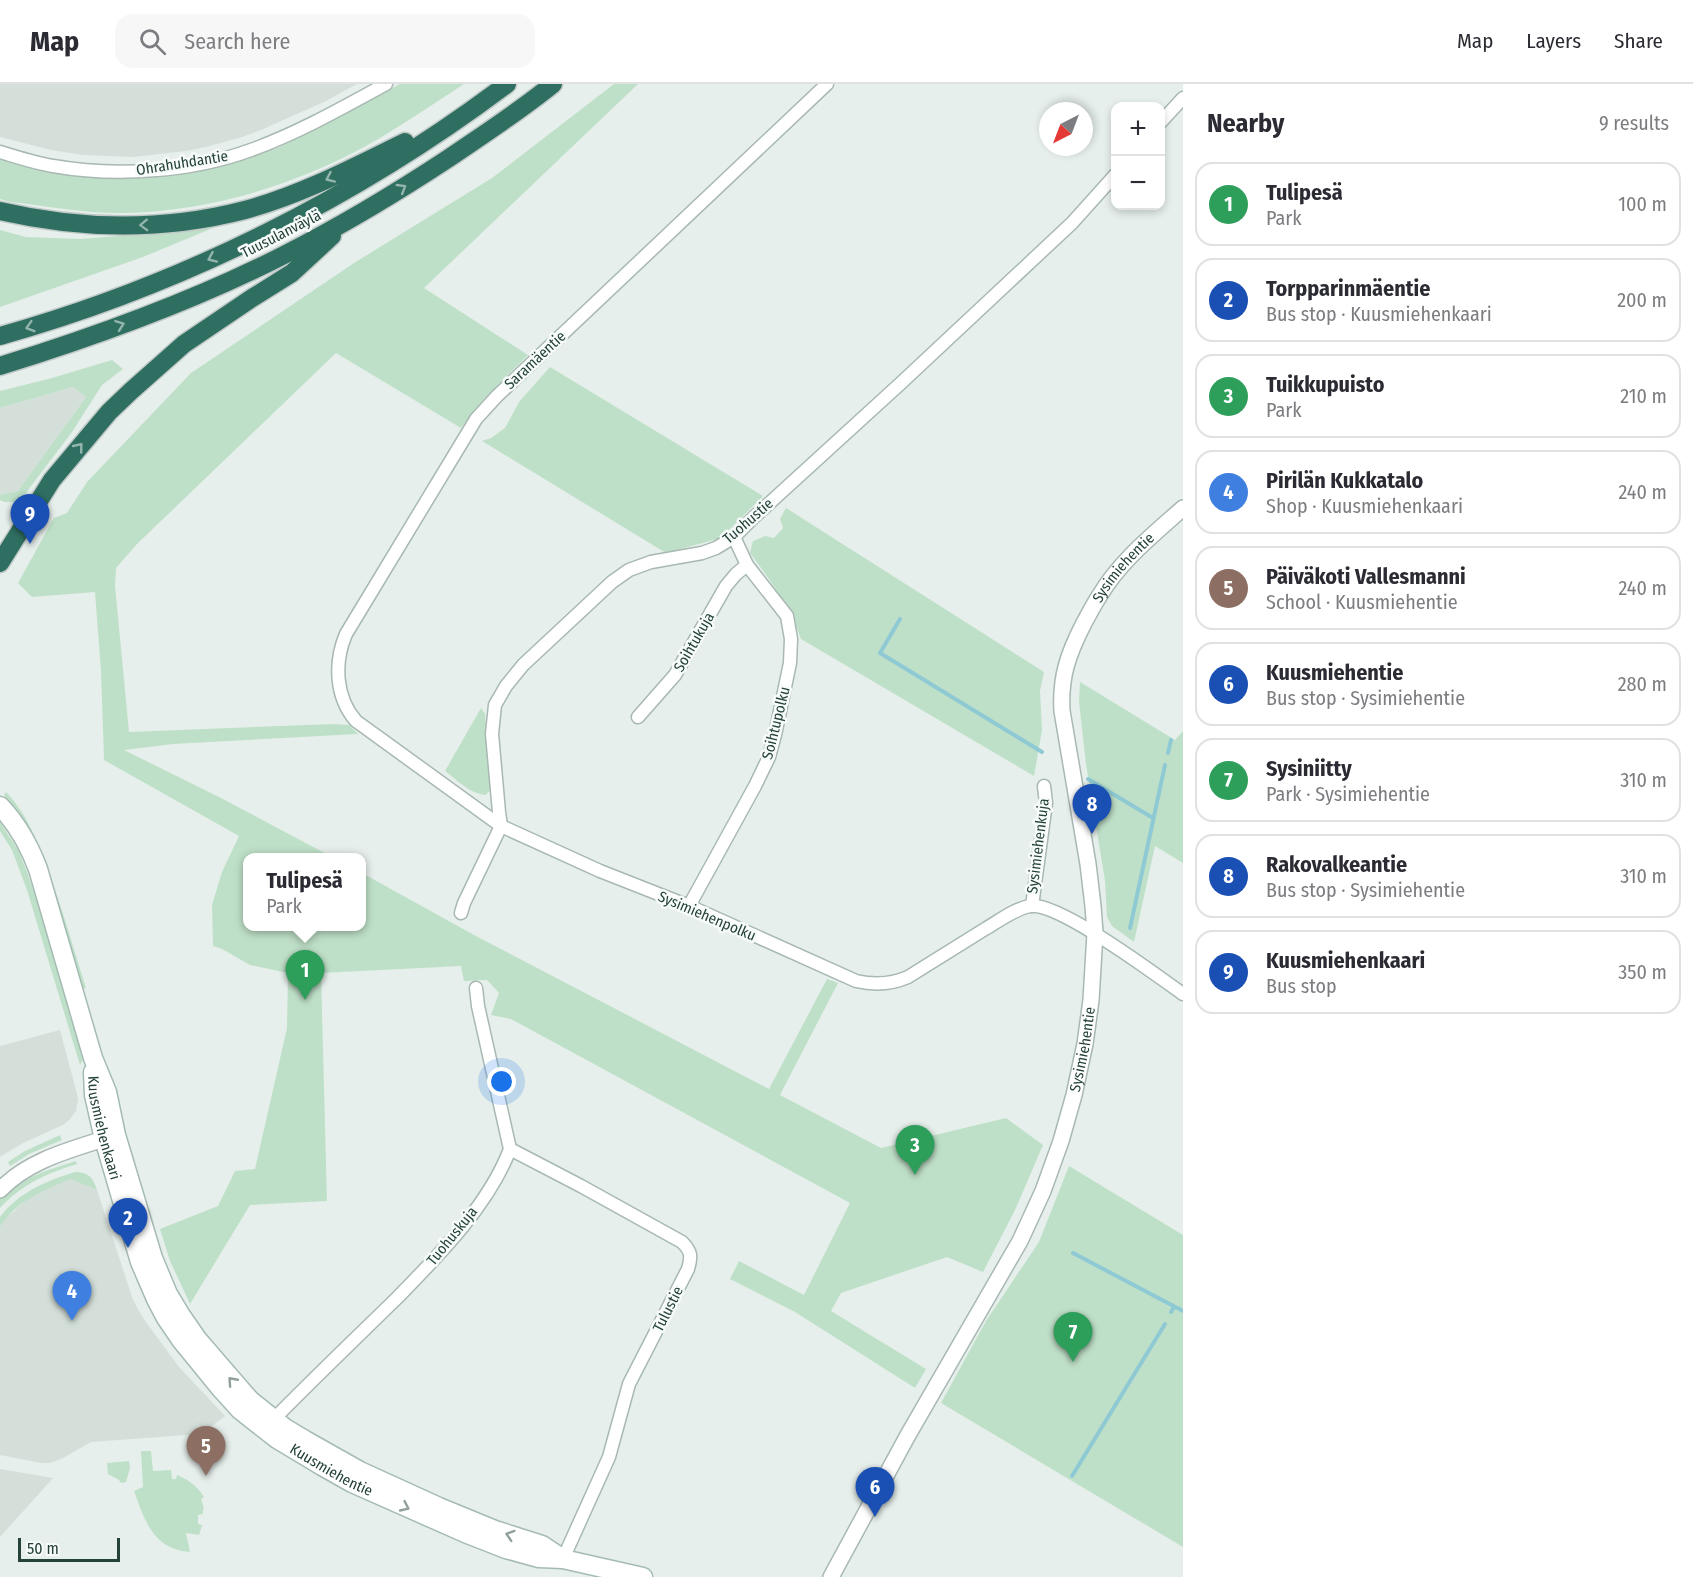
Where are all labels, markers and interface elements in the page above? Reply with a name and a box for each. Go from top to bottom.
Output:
search box [115,14,535,68]
text: Map [30,25,79,58]
icon: search [136,25,169,58]
text: Search here [184,28,290,55]
text: Map [1457,28,1493,54]
text: Layers [1526,28,1581,54]
text: Share [1614,28,1663,54]
north arrow [1039,102,1093,156]
map controls [1111,102,1165,210]
button: + [1111,102,1165,156]
text: Nearby [1207,108,1284,139]
text: 9 results [1599,111,1669,135]
street label: Ohrahuhdantie [135,147,229,179]
button: − [1111,156,1165,210]
one-way arrow [325,170,336,182]
text: Tulipesä [1266,179,1343,206]
one-way arrow [396,183,406,195]
text: 1 [1224,192,1233,216]
text: 100 m [1618,192,1667,216]
street label: Tuusulanväylä [238,206,324,262]
text: Park [1266,206,1302,230]
one-way arrow [139,218,148,231]
one-way arrow [207,250,218,262]
text: Torpparinmäentie [1266,275,1430,302]
text: 2 [1224,288,1233,312]
text: 200 m [1617,288,1667,312]
text: Bus stop · Kuusmiehenkaari [1266,302,1492,326]
one-way arrow [25,320,36,332]
one-way arrow [114,320,125,333]
street label: Saramäentie [501,327,569,393]
text: Tuikkupuisto [1266,371,1384,398]
text: 3 [1224,384,1233,408]
text: 210 m [1620,384,1667,408]
text: Park [1266,398,1302,422]
one-way arrow [71,443,82,454]
text: Pirilän Kukkatalo [1266,467,1423,494]
text: 4 [1223,480,1234,504]
text: 240 m [1618,480,1667,504]
pin: 9 [10,494,50,544]
street label: Tuohustie [719,494,777,548]
text: Shop · Kuusmiehenkaari [1266,494,1463,518]
street label: Sysimiehentie [1089,529,1158,606]
text: Päiväkoti Vallesmanni [1266,563,1466,590]
text: 5 [1224,576,1233,600]
text: 240 m [1618,576,1667,600]
text: School · Kuusmiehentie [1266,590,1458,614]
street label: Soihtukuja [670,609,718,675]
text: Kuusmiehentie [1266,659,1403,686]
text: 6 [1223,672,1234,696]
text: 280 m [1618,672,1667,696]
street label: Soihtupolku [758,685,794,761]
text: Bus stop · Sysimiehentie [1266,686,1465,710]
text: Sysiniitty [1266,755,1352,782]
text: 7 [1224,768,1233,792]
text: 310 m [1620,768,1667,792]
text: Park · Sysimiehentie [1266,782,1430,806]
pin: 8 [1072,784,1112,834]
street label: Sysimiehenkuja [1023,797,1053,895]
text: Rakovalkeantie [1266,851,1407,878]
popup [243,853,366,931]
text: 8 [1223,864,1234,888]
text: 310 m [1620,864,1667,888]
text: Tulipesä [266,867,343,894]
text: Bus stop · Sysimiehentie [1266,878,1465,902]
street label: Sysimiehenpolku [655,887,759,945]
text: Park [266,894,302,918]
text: Kuusmiehenkaari [1266,947,1425,974]
pin: 1 [286,950,324,1000]
text: 9 [1223,960,1234,984]
text: 350 m [1618,960,1667,984]
text: Bus stop [1266,974,1337,998]
street label: Sysimiehentie [1066,1006,1099,1094]
your location [487,1067,516,1096]
street label: Kuusmiehenkaari [84,1075,124,1182]
pin: 3 [896,1126,934,1175]
pin: 2 [108,1198,148,1248]
street label: Tuohuskuja [423,1203,481,1269]
pin: 4 [52,1272,92,1321]
street label: Tulustie [649,1283,687,1335]
pin: 7 [1054,1312,1092,1362]
one-way arrow [228,1377,239,1388]
pin: 5 [186,1426,226,1476]
street label: Kuusmiehentie [287,1440,376,1500]
pin: 6 [856,1468,894,1517]
one-way arrow [399,1499,410,1511]
one-way arrow [505,1530,516,1542]
scale bar [18,1535,120,1562]
text: 50 m [27,1539,59,1558]

